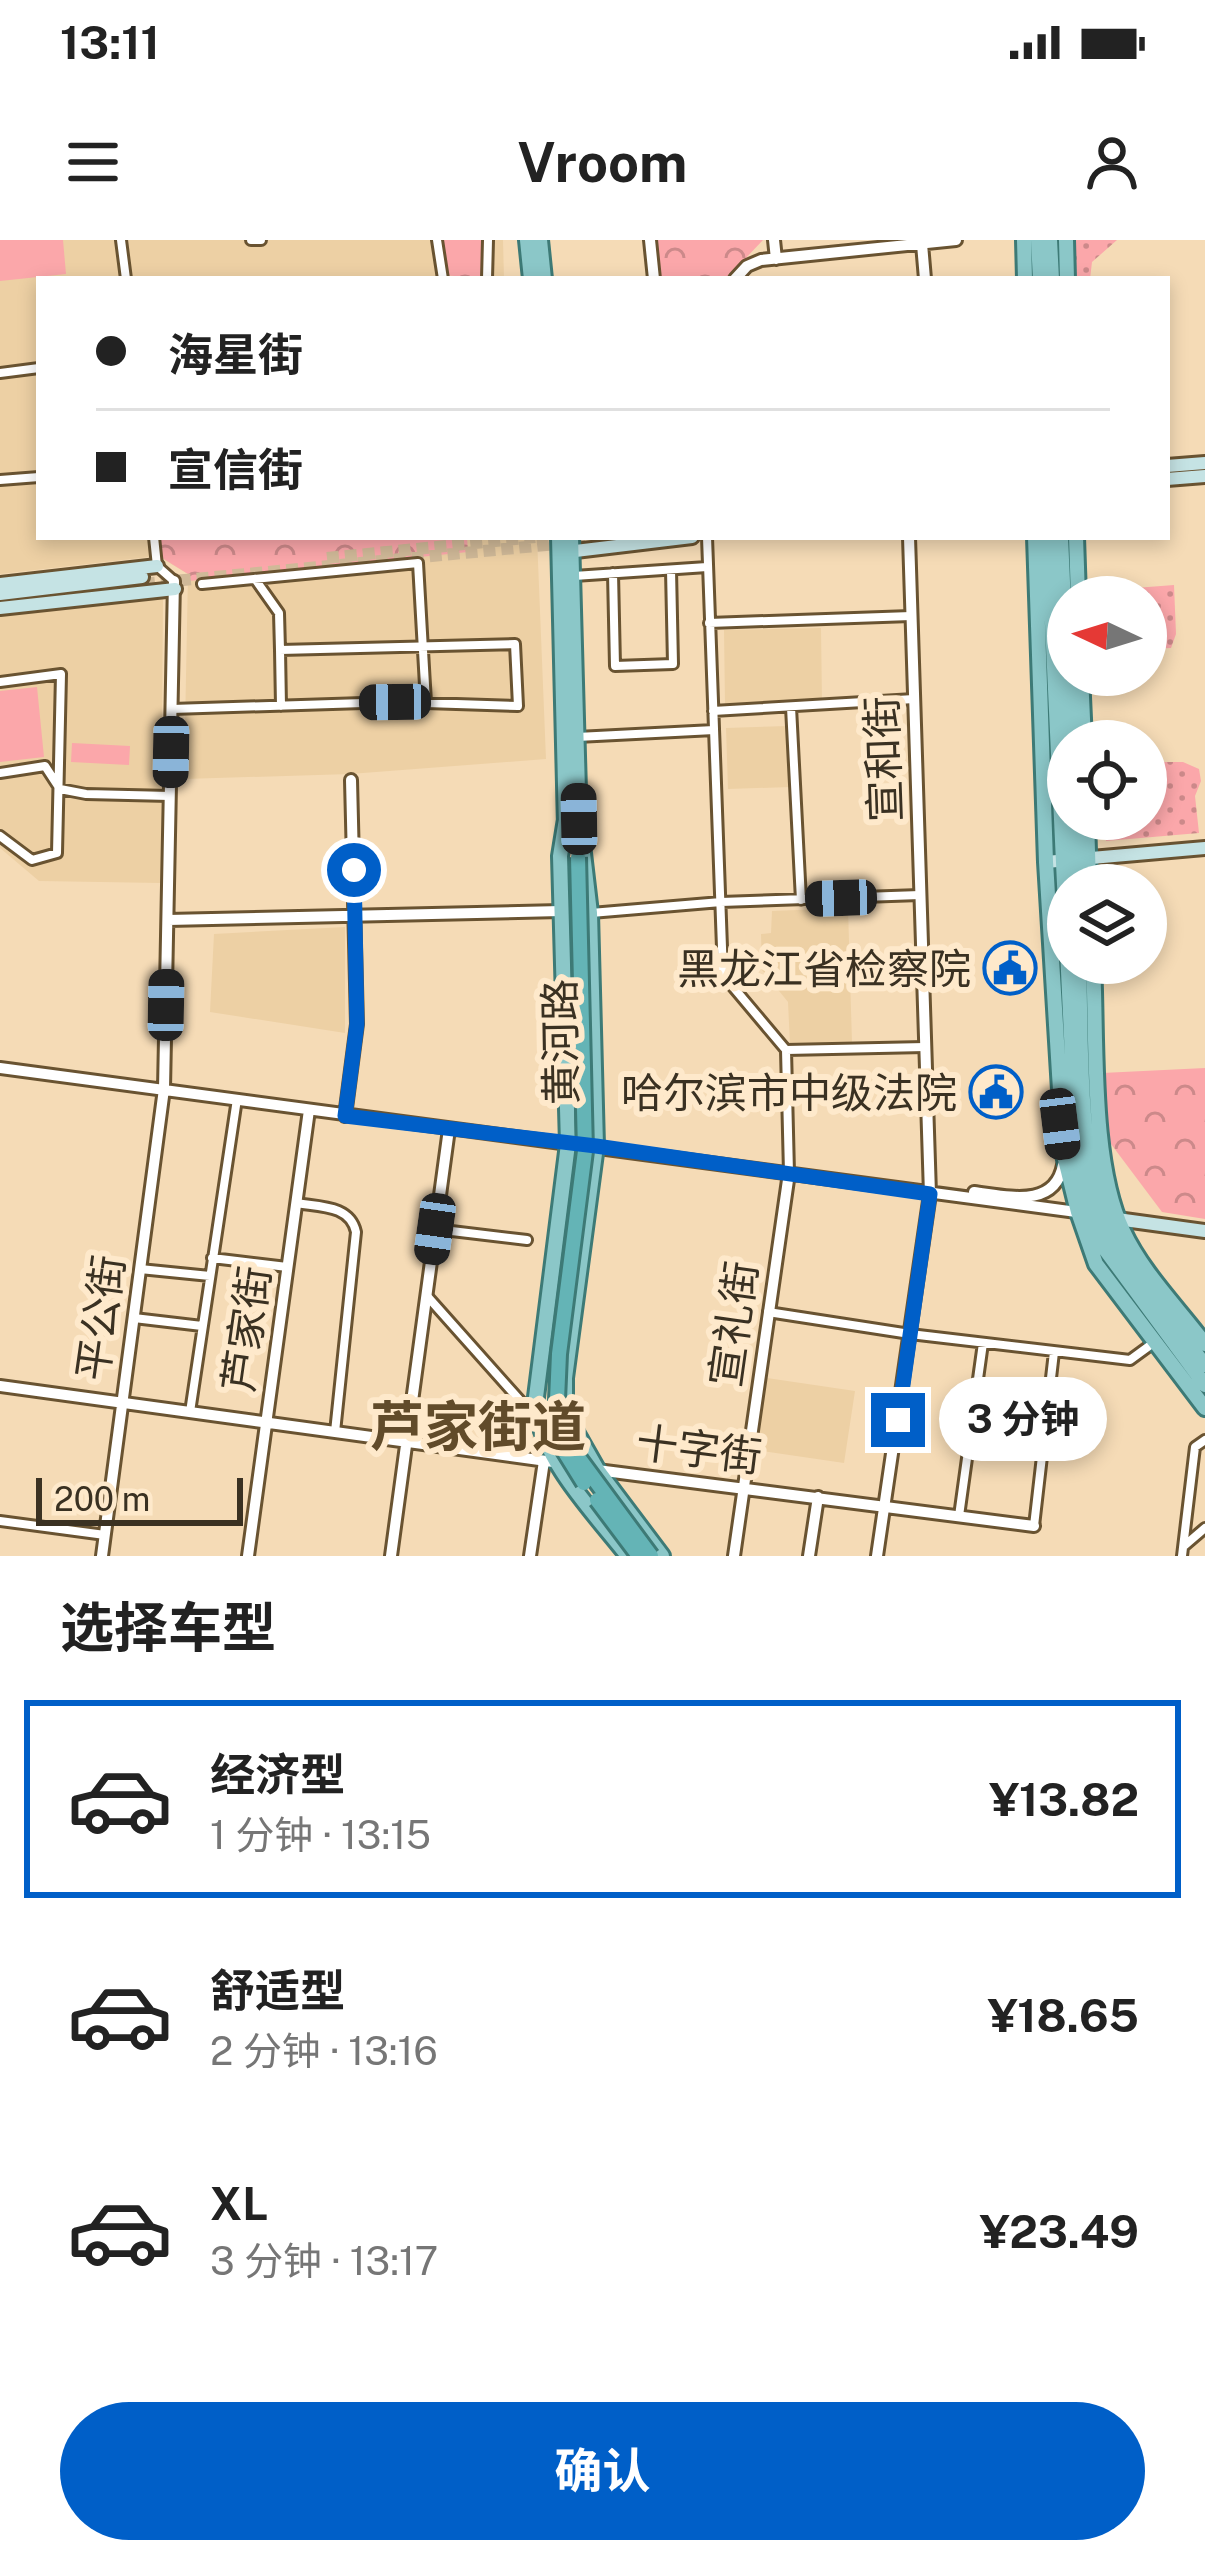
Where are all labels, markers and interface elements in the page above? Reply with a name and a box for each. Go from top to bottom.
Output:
text: 13:11 [60,16,160,69]
icon: menu [60,129,126,195]
icon: person [1079,129,1145,195]
text: Vroom [518,131,687,194]
text: 海星街 [168,328,303,381]
text: 宣信街 [168,443,303,496]
north arrow [1047,576,1167,696]
map controls [1047,576,1167,984]
car [359,683,431,721]
street label: 宣和街 [856,695,910,823]
car [152,716,190,788]
button: locate [1047,720,1167,840]
car [560,783,598,855]
route start [327,843,381,897]
button: layers [1047,864,1167,984]
car [804,879,878,917]
public building icon: 黑龙江省检察院 [982,940,1038,996]
place label: 黑龙江省检察院 [677,944,971,993]
car [147,969,185,1041]
street label: 黄河路 [534,979,586,1105]
public building icon: 哈尔滨市中级法院 [968,1064,1024,1120]
place label: 哈尔滨市中级法院 [621,1068,957,1117]
car [1038,1086,1082,1162]
car [412,1191,458,1267]
street label: 平公街 [67,1252,133,1384]
street label: 宣礼街 [700,1258,766,1390]
street label: 芦家街 [213,1263,279,1395]
callout: 3 分钟 [940,1378,1108,1462]
route end [871,1393,925,1447]
district label: 芦家街道 [370,1395,586,1458]
text: 3 分钟 [967,1396,1079,1442]
street label: 十字街 [633,1417,765,1481]
scale bar [36,1472,243,1525]
text: 200 m [54,1480,150,1518]
text: 选择车型 [60,1596,276,1659]
icon: car [66,1745,174,1853]
text: 经济型 [210,1748,345,1801]
text: ¥13.82 [989,1773,1139,1826]
text: 1 分钟 · 13:15 [210,1812,431,1858]
icon: car [66,1961,174,2069]
text: 舒适型 [210,1964,345,2017]
text: ¥18.65 [988,1989,1139,2042]
text: 2 分钟 · 13:16 [210,2028,438,2074]
icon: car [66,2177,174,2285]
text: XL [210,2177,268,2230]
text: ¥23.49 [980,2205,1139,2258]
text: 3 分钟 · 13:17 [210,2238,438,2284]
button: 确认 [60,2402,1145,2540]

